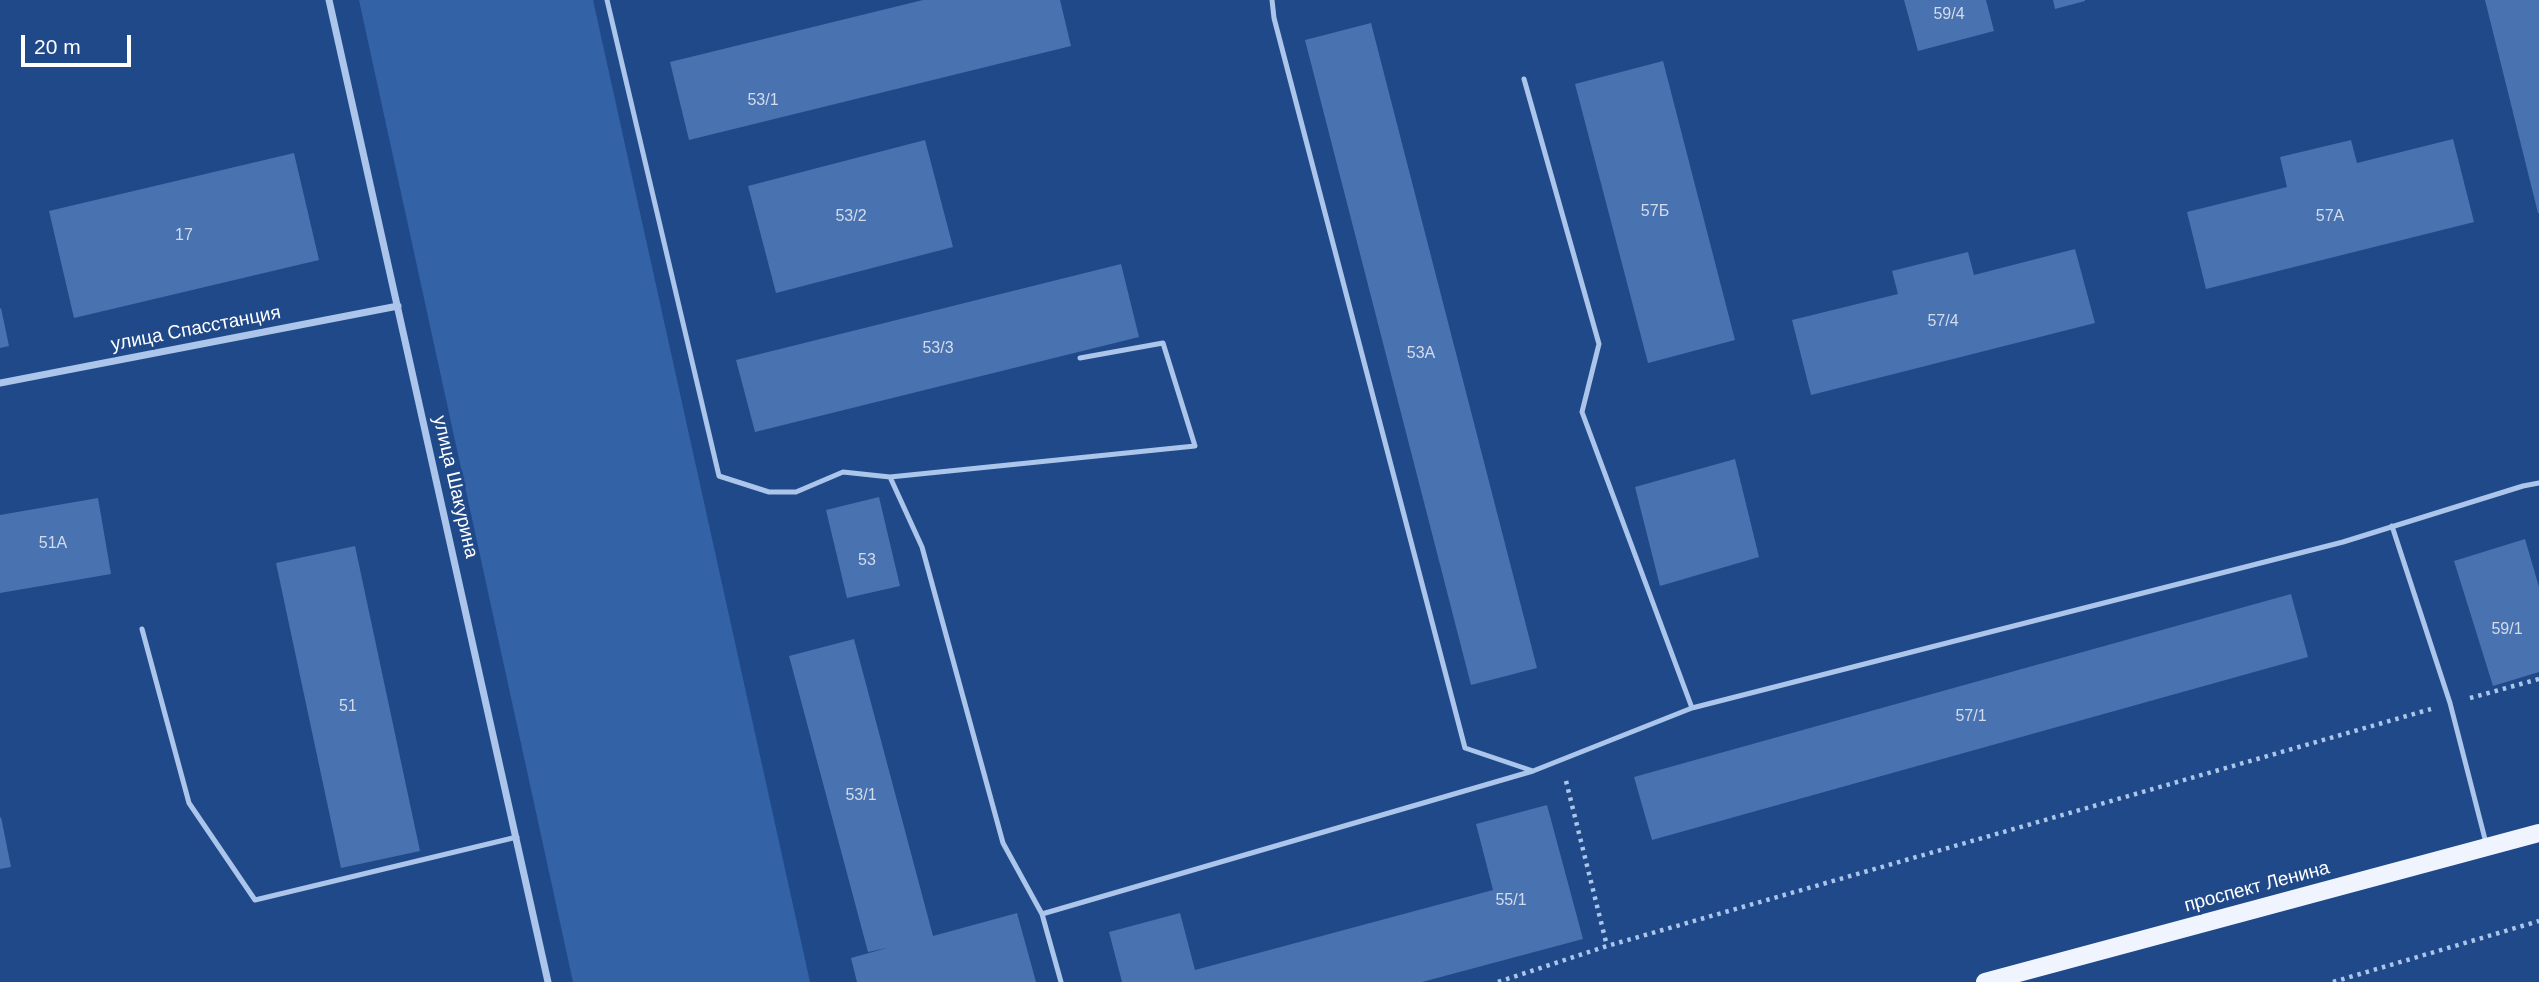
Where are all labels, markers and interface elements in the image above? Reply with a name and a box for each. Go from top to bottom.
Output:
house number: 59/4 [1933,5,1965,25]
scale bar [24,21,135,65]
text: 20 m [34,35,81,58]
house number: 53/1 [747,91,779,111]
house number: 57Б [1641,202,1669,222]
house number: 53/2 [835,207,867,227]
house number: 57А [2316,207,2344,227]
house number: 17 [175,226,193,246]
street label: улица Спасстанция [109,301,283,357]
house number: 57/4 [1927,312,1959,332]
house number: 53/3 [922,339,954,359]
house number: 53А [1407,344,1435,364]
street label: улица Шакурина [428,414,482,560]
house number: 51А [39,534,67,554]
house number: 53 [858,551,876,571]
house number: 59/1 [2491,620,2523,640]
house number: 51 [339,697,357,717]
house number: 57/1 [1955,707,1987,727]
house number: 53/1 [845,786,877,806]
street label: проспект Ленина [2182,857,2332,917]
house number: 55/1 [1495,891,1527,911]

